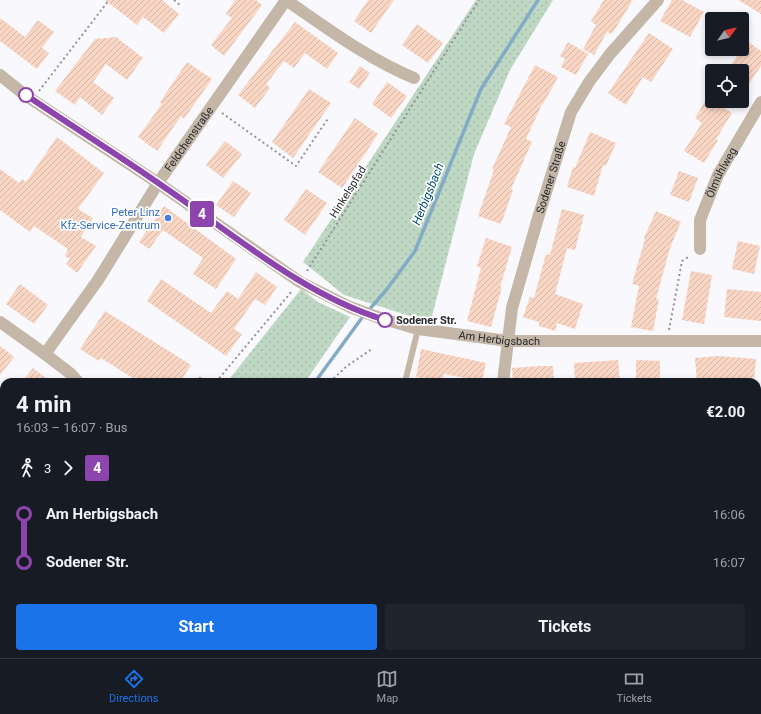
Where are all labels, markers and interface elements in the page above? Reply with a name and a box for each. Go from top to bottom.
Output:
north arrow [705,12,749,56]
map controls [705,12,749,108]
button: locate [705,64,749,108]
unlabelled marker [18,87,34,103]
street label: Feldchenstraße [162,104,216,174]
street label: Sodener Straße [533,139,568,215]
street label: Ölmühlweg [703,145,739,200]
water label: Herbigsbach [409,161,447,227]
street label: Hinkelspfad [327,164,369,220]
line badge: 4 [189,201,215,227]
place label: Peter Linz Kfz-Service-Zentrum [61,206,161,232]
text: 4 [198,206,206,222]
marker: Peter Linz Kfz-Service-Zentrum [163,213,173,223]
marker: Sodener Str. [377,312,393,328]
place label: Sodener Str. [396,314,457,327]
street label: Am Herbigsbach [458,328,540,348]
text: 4 min [16,392,71,417]
text: €2.00 [706,403,745,421]
text: 16:03 – 16:07 · Bus [16,420,128,435]
icon: walk [16,457,38,479]
icon: forward [57,457,79,479]
text: 4 [93,460,101,476]
text: 3 [44,461,51,476]
text: Am Herbigsbach [46,505,158,523]
text: 16:06 [713,507,745,522]
text: Sodener Str. [46,553,129,571]
text: 16:07 [713,555,745,570]
button: Start [16,604,377,650]
button: Tickets [385,604,745,650]
tab: Directions [109,668,158,705]
tab: Map [376,668,398,705]
tab: Tickets [616,668,652,705]

